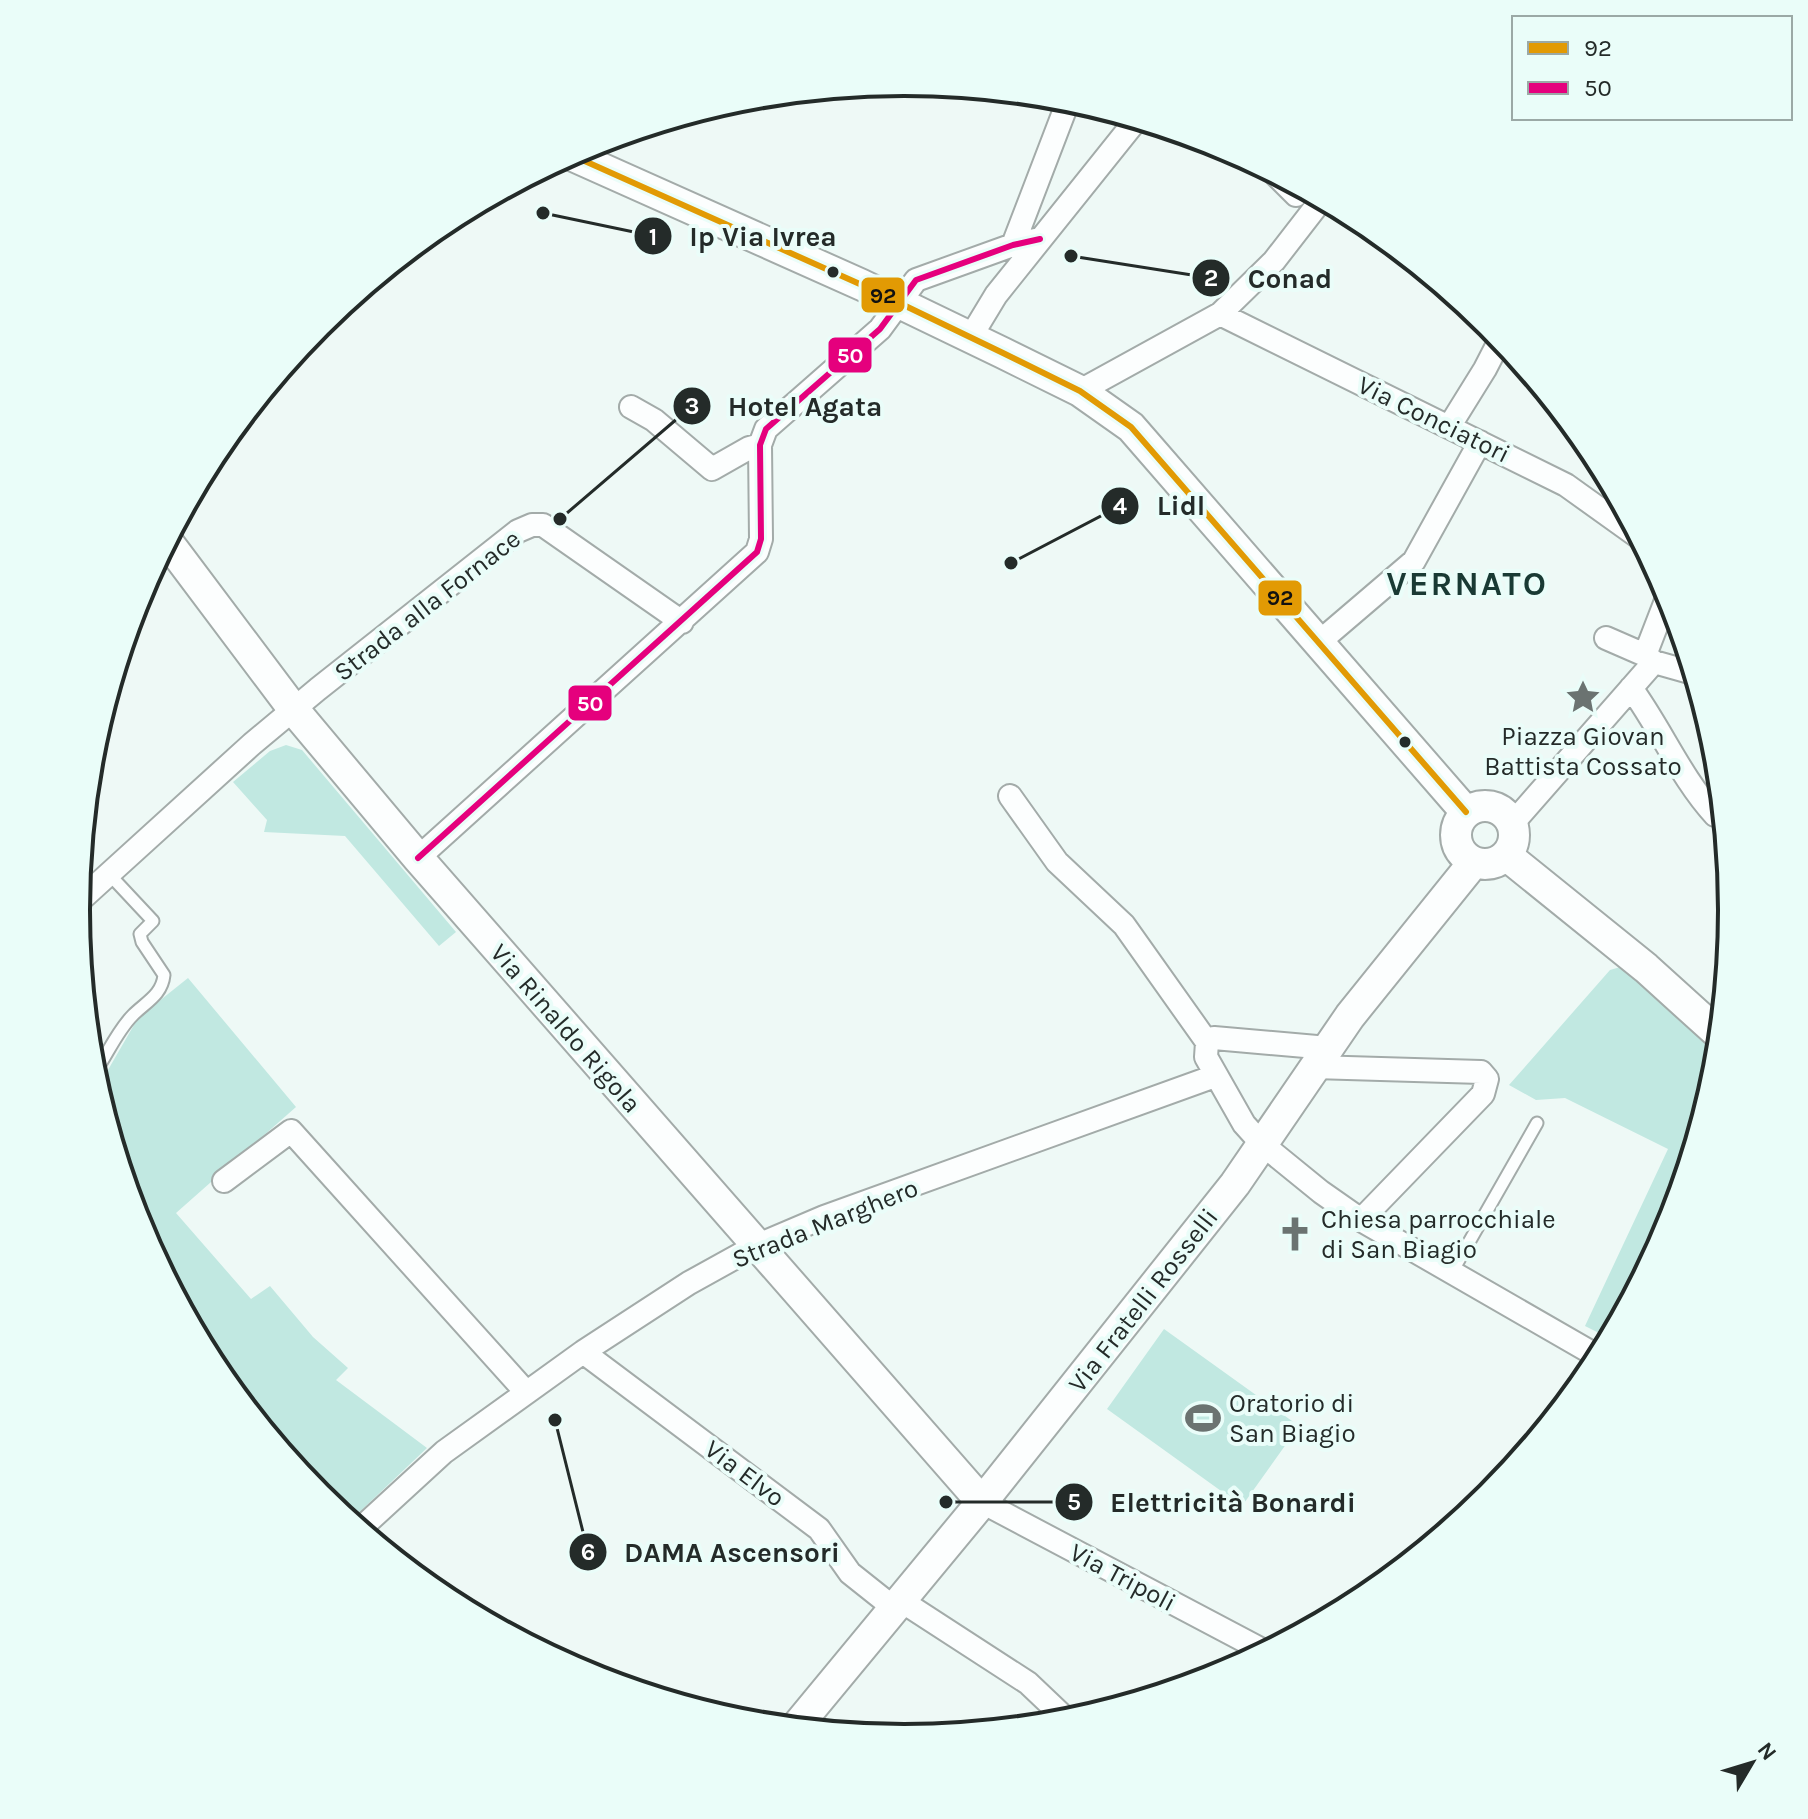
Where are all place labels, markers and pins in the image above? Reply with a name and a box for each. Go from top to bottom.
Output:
callout: Ip Via Ivrea [633,210,853,262]
callout: Conad [1191,252,1348,304]
unlabelled marker [825,264,841,280]
callout: Hotel Agata [672,380,898,432]
callout: Lidl [1100,480,1221,532]
place icon: Piazza Giovan Battista Cossato [1564,678,1602,716]
place label: Piazza Giovan Battista Cossato [1484,721,1682,782]
unlabelled marker [1397,734,1413,750]
place label: Chiesa parrocchiale di San Biagio [1321,1204,1556,1265]
church icon: Chiesa parrocchiale di San Biagio [1276,1215,1314,1253]
place label: Oratorio di San Biagio [1229,1388,1356,1449]
sports icon: Oratorio di San Biagio [1184,1399,1222,1437]
callout: Elettricità Bonardi [1054,1476,1372,1528]
callout: DAMA Ascensori [568,1526,856,1578]

